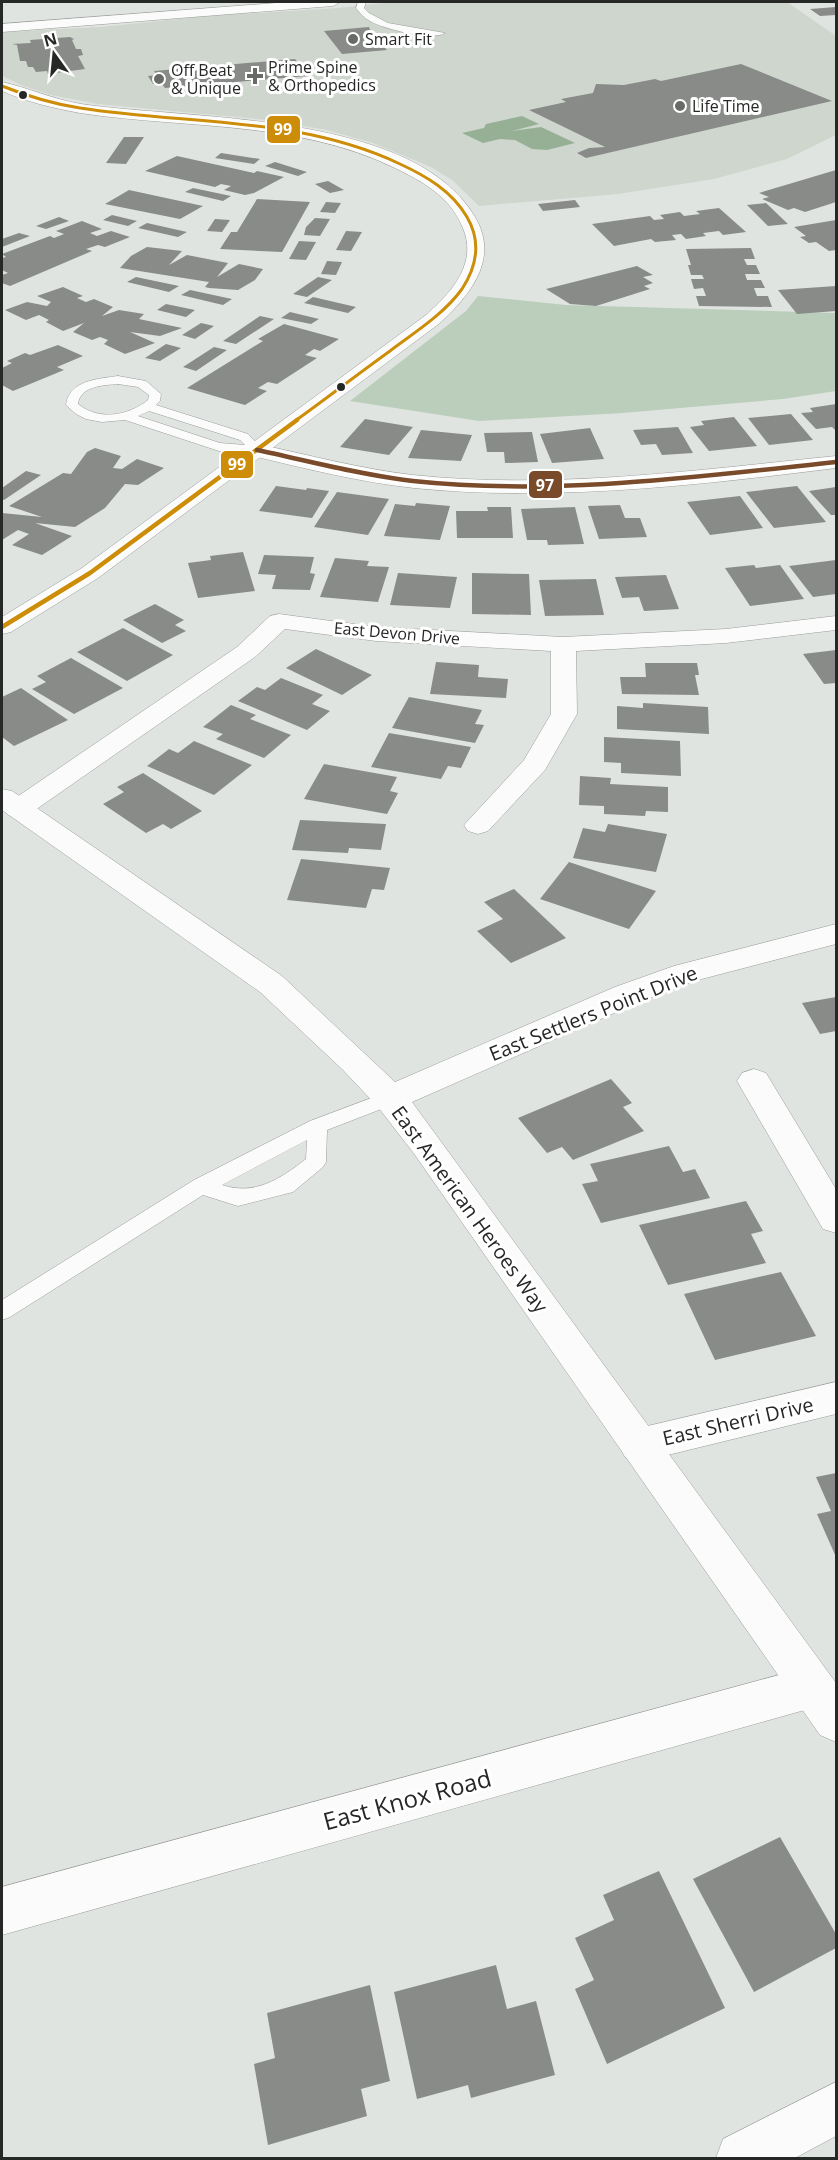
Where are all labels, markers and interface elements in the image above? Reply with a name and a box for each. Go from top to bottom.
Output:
north arrow [24,24,84,84]
text: N [41,27,59,52]
place label: Smart Fit [365,28,432,50]
marker: Smart Fit [346,32,360,46]
place label: Prime Spine & Orthopedics [268,56,376,96]
place label: Off Beat & Unique [171,59,241,99]
marker: Prime Spine & Orthopedics [246,67,264,85]
marker: Off Beat & Unique [152,72,166,86]
unlabelled marker [17,89,29,101]
place label: Life Time [692,95,760,117]
marker: Life Time [673,99,687,113]
line badge: 99 [266,115,301,144]
text: 99 [274,118,292,140]
unlabelled marker [335,381,347,393]
line badge: 99 [220,450,254,479]
text: 99 [228,453,246,475]
line badge: 97 [528,470,563,499]
text: 97 [536,474,554,496]
street label: East Devon Drive [333,617,461,649]
street label: East Settlers Point Drive [485,959,701,1067]
street label: East American Heroes Way [386,1100,555,1319]
street label: East Sherri Drive [660,1391,816,1451]
street label: East Knox Road [319,1761,495,1837]

